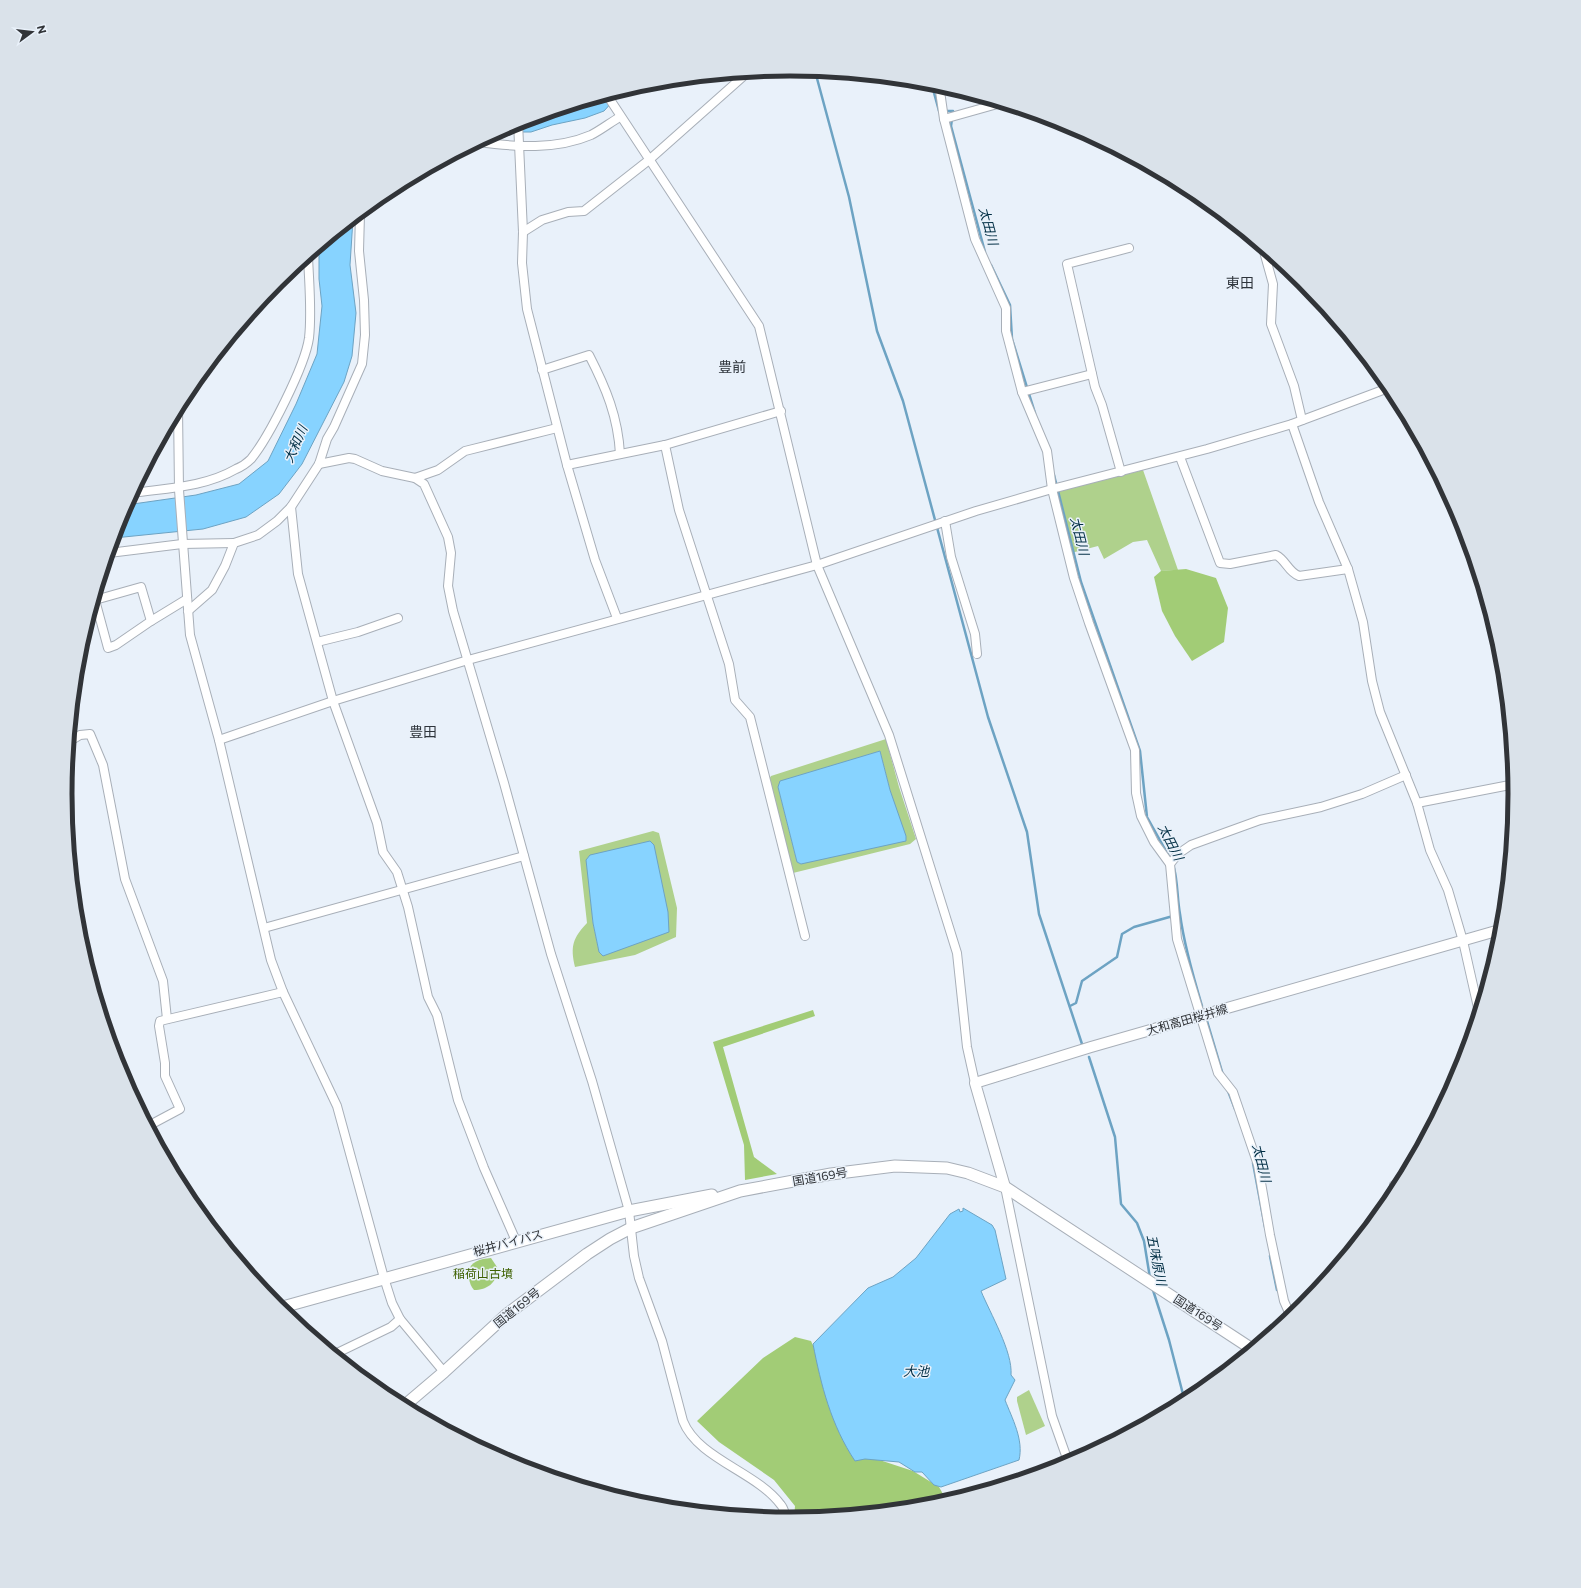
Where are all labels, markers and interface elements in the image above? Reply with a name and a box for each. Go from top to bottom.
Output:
north arrow [12,12,52,52]
text: N [35,24,49,35]
water label: 太田川 [976,205,1002,249]
district label: 東田 [1226,274,1254,291]
district label: 豊前 [718,358,746,375]
water label: 大和川 [280,421,311,465]
water label: 太田川 [1068,515,1093,559]
district label: 豊田 [409,723,437,740]
water label: 太田川 [1155,821,1188,865]
street label: 大和高田桜井線 [1144,1001,1229,1037]
water label: 太田川 [1250,1142,1275,1186]
street label: 国道169号 [791,1164,848,1188]
street label: 桜井バイパス [471,1226,544,1258]
water label: 五味原川 [1144,1233,1171,1289]
park label: 稲荷山古墳 [453,1266,513,1280]
street label: 国道169号 [490,1284,542,1330]
street label: 国道169号 [1171,1291,1226,1333]
water label: 大池 [903,1363,931,1379]

